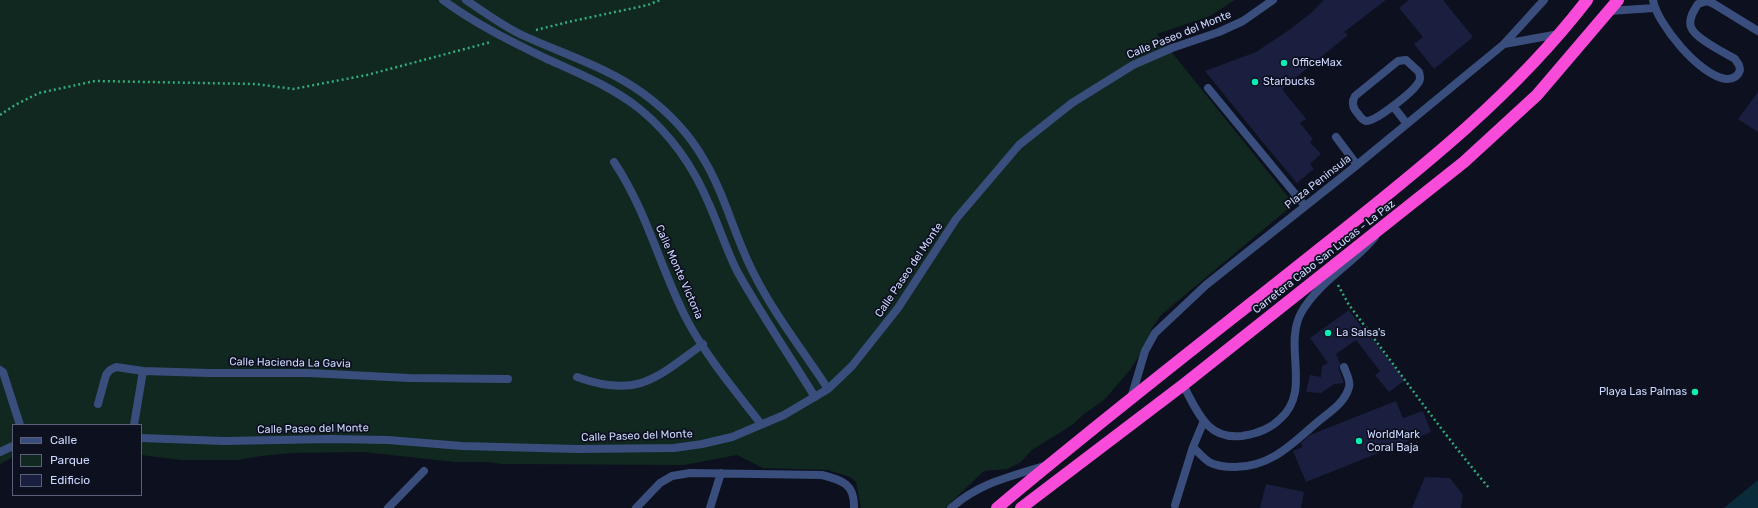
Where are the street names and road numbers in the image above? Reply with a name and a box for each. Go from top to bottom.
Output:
street label: Calle Paseo del Monte [1125,8,1233,62]
street label: Plaza Peninsula [1282,152,1354,212]
street label: Carretera Cabo San Lucas - La Paz [1250,197,1398,317]
street label: Calle Paseo del Monte [872,220,946,320]
street label: Calle Monte Victoria [652,223,706,321]
street label: Calle Hacienda La Gavia [229,355,351,371]
street label: Calle Paseo del Monte [257,421,369,437]
street label: Calle Paseo del Monte [581,427,693,445]

